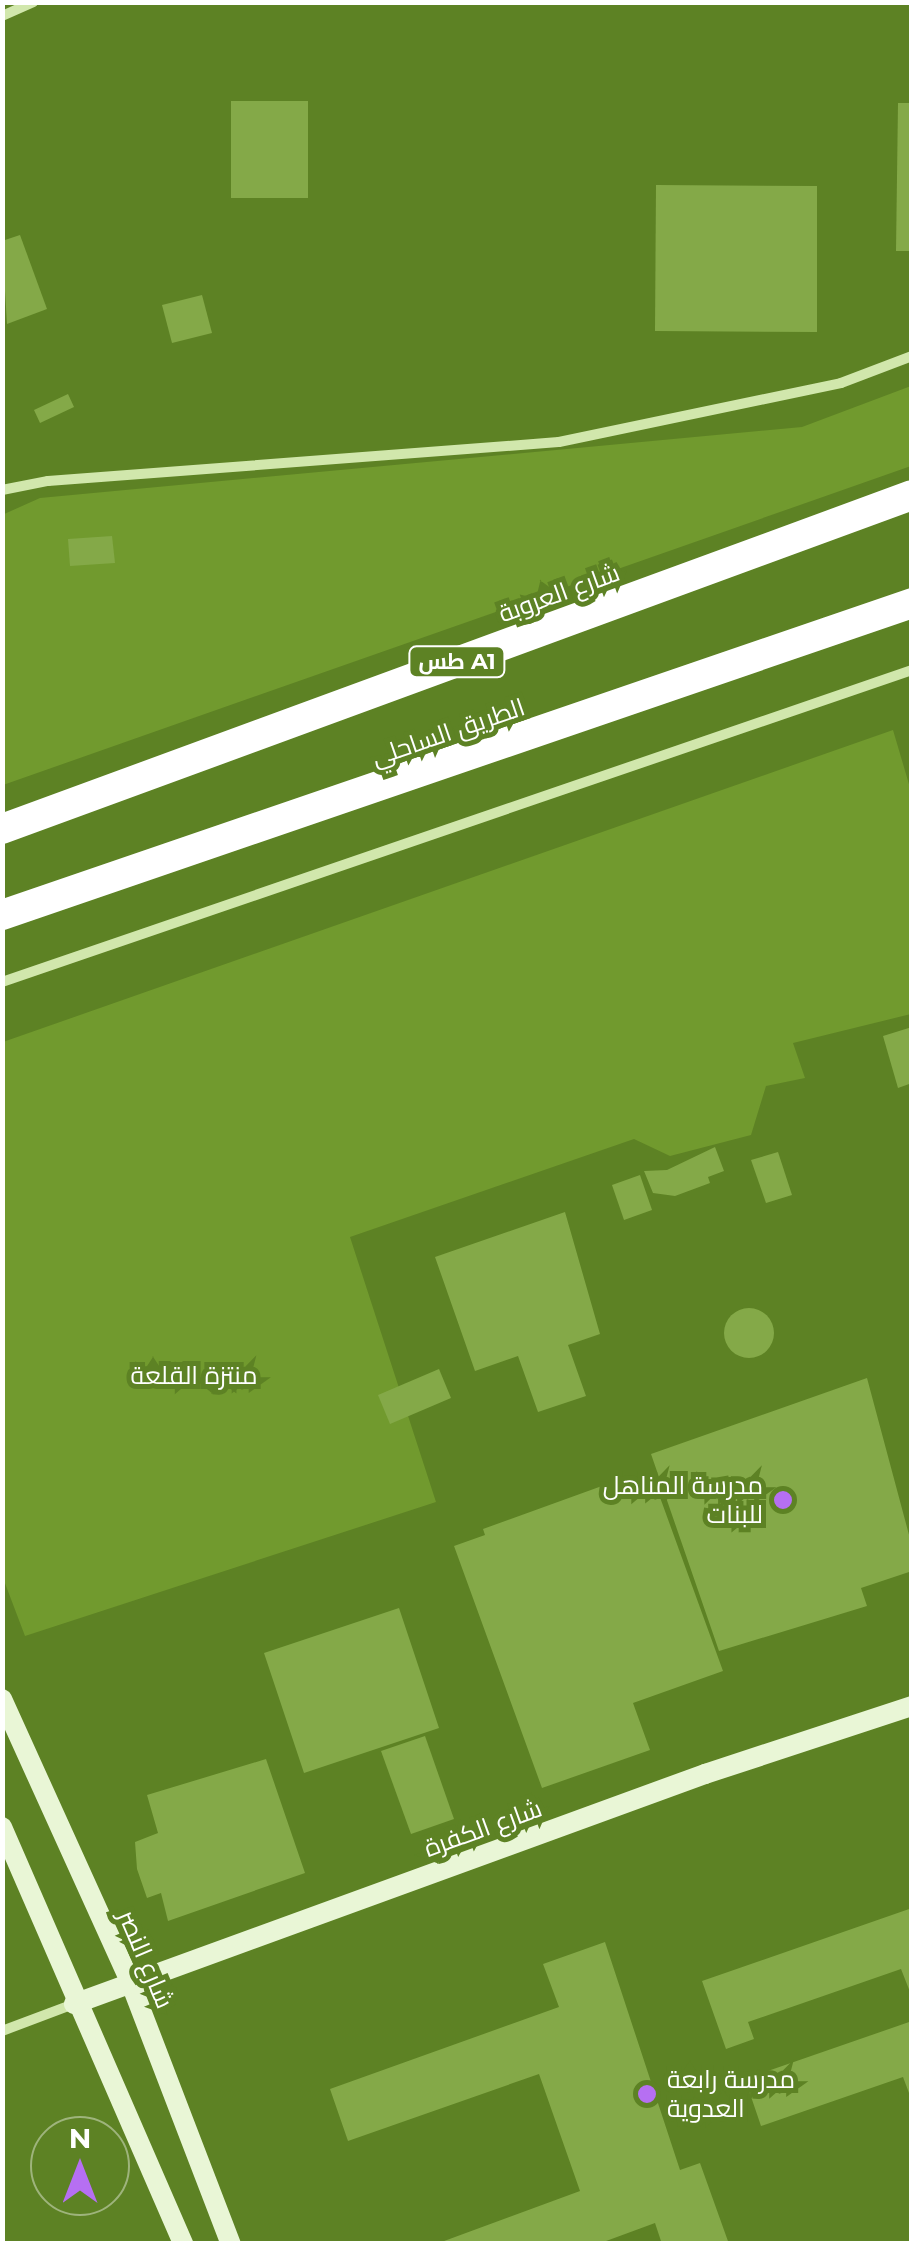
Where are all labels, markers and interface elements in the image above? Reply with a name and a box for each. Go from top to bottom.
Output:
street label: شارع العروبة [494,557,624,629]
road number: طس A1 [407,645,507,679]
street label: الطريق الساحلي [367,692,529,772]
park label: منتزة القلعة [131,1360,257,1390]
place label: مدرسة المناهل للبنات [603,1471,763,1530]
marker: مدرسة المناهل للبنات [772,1489,794,1511]
street label: شارع الكفرة [420,1793,546,1863]
street label: شارع النصر [112,1905,180,2013]
place label: مدرسة رابعة العدوية [667,2065,795,2124]
marker: مدرسة رابعة العدوية [636,2083,658,2105]
north arrow [30,2116,130,2216]
text: N [69,2121,91,2155]

